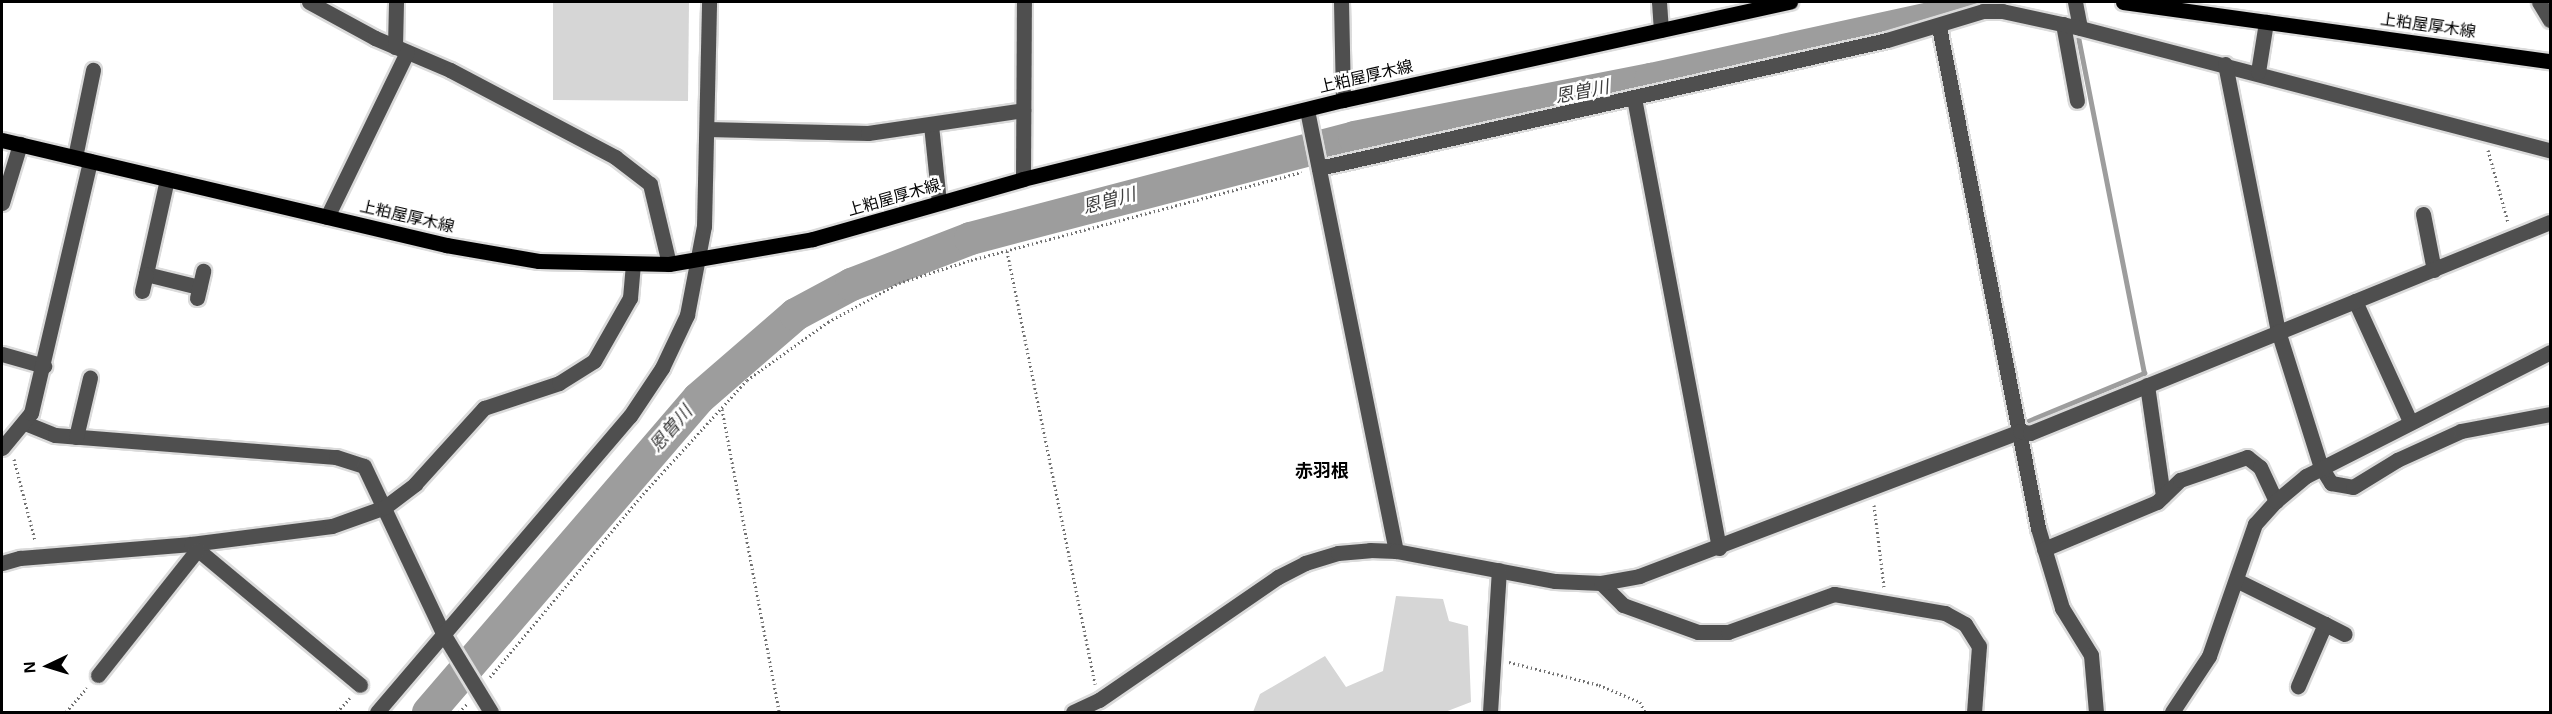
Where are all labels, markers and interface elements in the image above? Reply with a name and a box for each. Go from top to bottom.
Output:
street label: 上粕屋厚木線 [2379,10,2477,42]
street label: 上粕屋厚木線 [1317,57,1415,97]
water label: 恩曽川 [1553,76,1611,108]
street label: 上粕屋厚木線 [845,176,943,220]
water label: 恩曽川 [1080,184,1138,218]
street label: 上粕屋厚木線 [358,197,456,237]
water label: 恩曽川 [645,402,697,456]
district label: 赤羽根 [1295,460,1349,482]
north arrow [18,636,78,696]
text: N [21,661,38,674]

